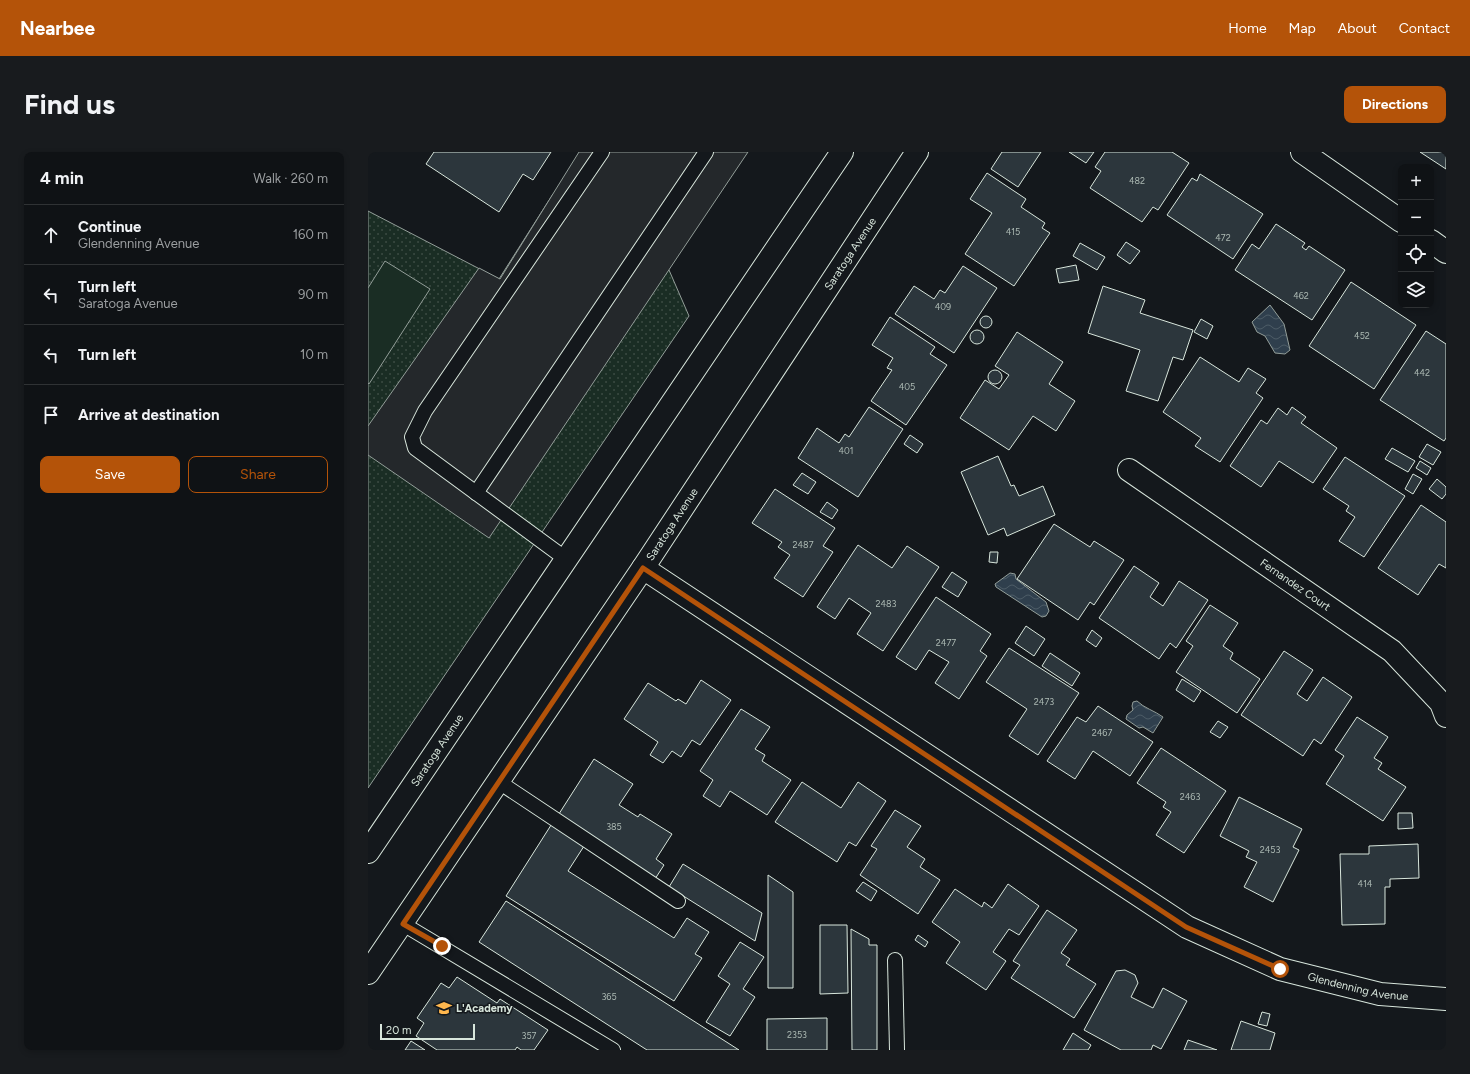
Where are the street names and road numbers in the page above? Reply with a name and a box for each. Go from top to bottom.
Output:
street label: Saratoga Avenue [821,215,879,292]
street label: Saratoga Avenue [643,485,700,563]
street label: Fernandez Court [1258,556,1333,613]
street label: Saratoga Avenue [408,712,466,789]
street label: Glendenning Avenue [1306,970,1409,1003]

